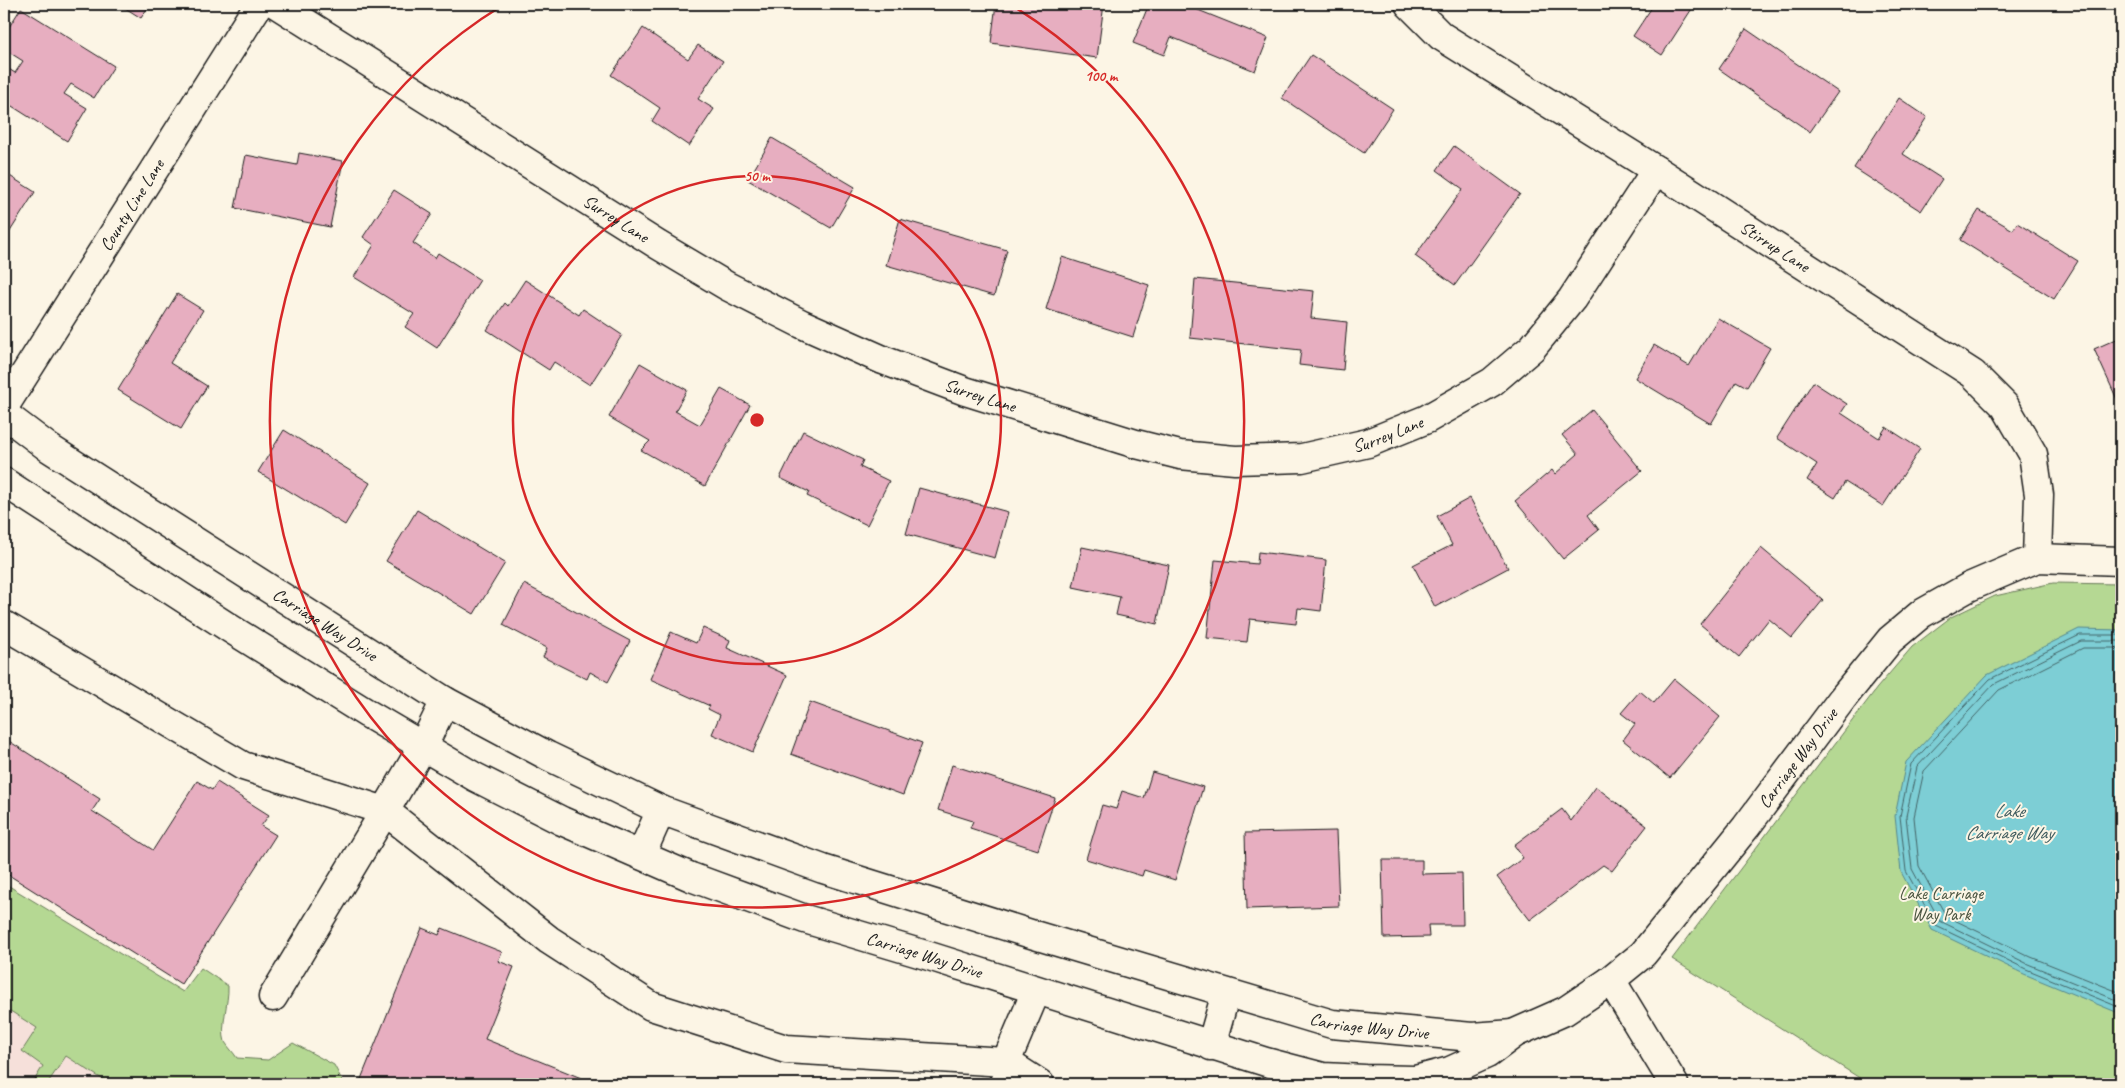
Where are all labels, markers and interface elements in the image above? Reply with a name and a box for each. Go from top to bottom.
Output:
text: 100 m [1085,67,1119,86]
street label: County Line Lane [95,154,170,255]
text: 50 m [744,167,771,186]
street label: Surrey Lane [579,190,654,248]
street label: Stirrup Lane [1736,216,1815,278]
street label: Surrey Lane [941,373,1019,417]
street label: Surrey Lane [1351,410,1427,457]
centre of rings [748,411,766,429]
street label: Carriage Way Drive [269,583,382,666]
street label: Carriage Way Drive [1753,703,1843,812]
water label: Lake Carriage Way [1965,799,2056,845]
park label: Lake Carriage Way Park [1899,882,1984,925]
street label: Carriage Way Drive [864,927,986,983]
street label: Carriage Way Drive [1307,1007,1431,1044]

